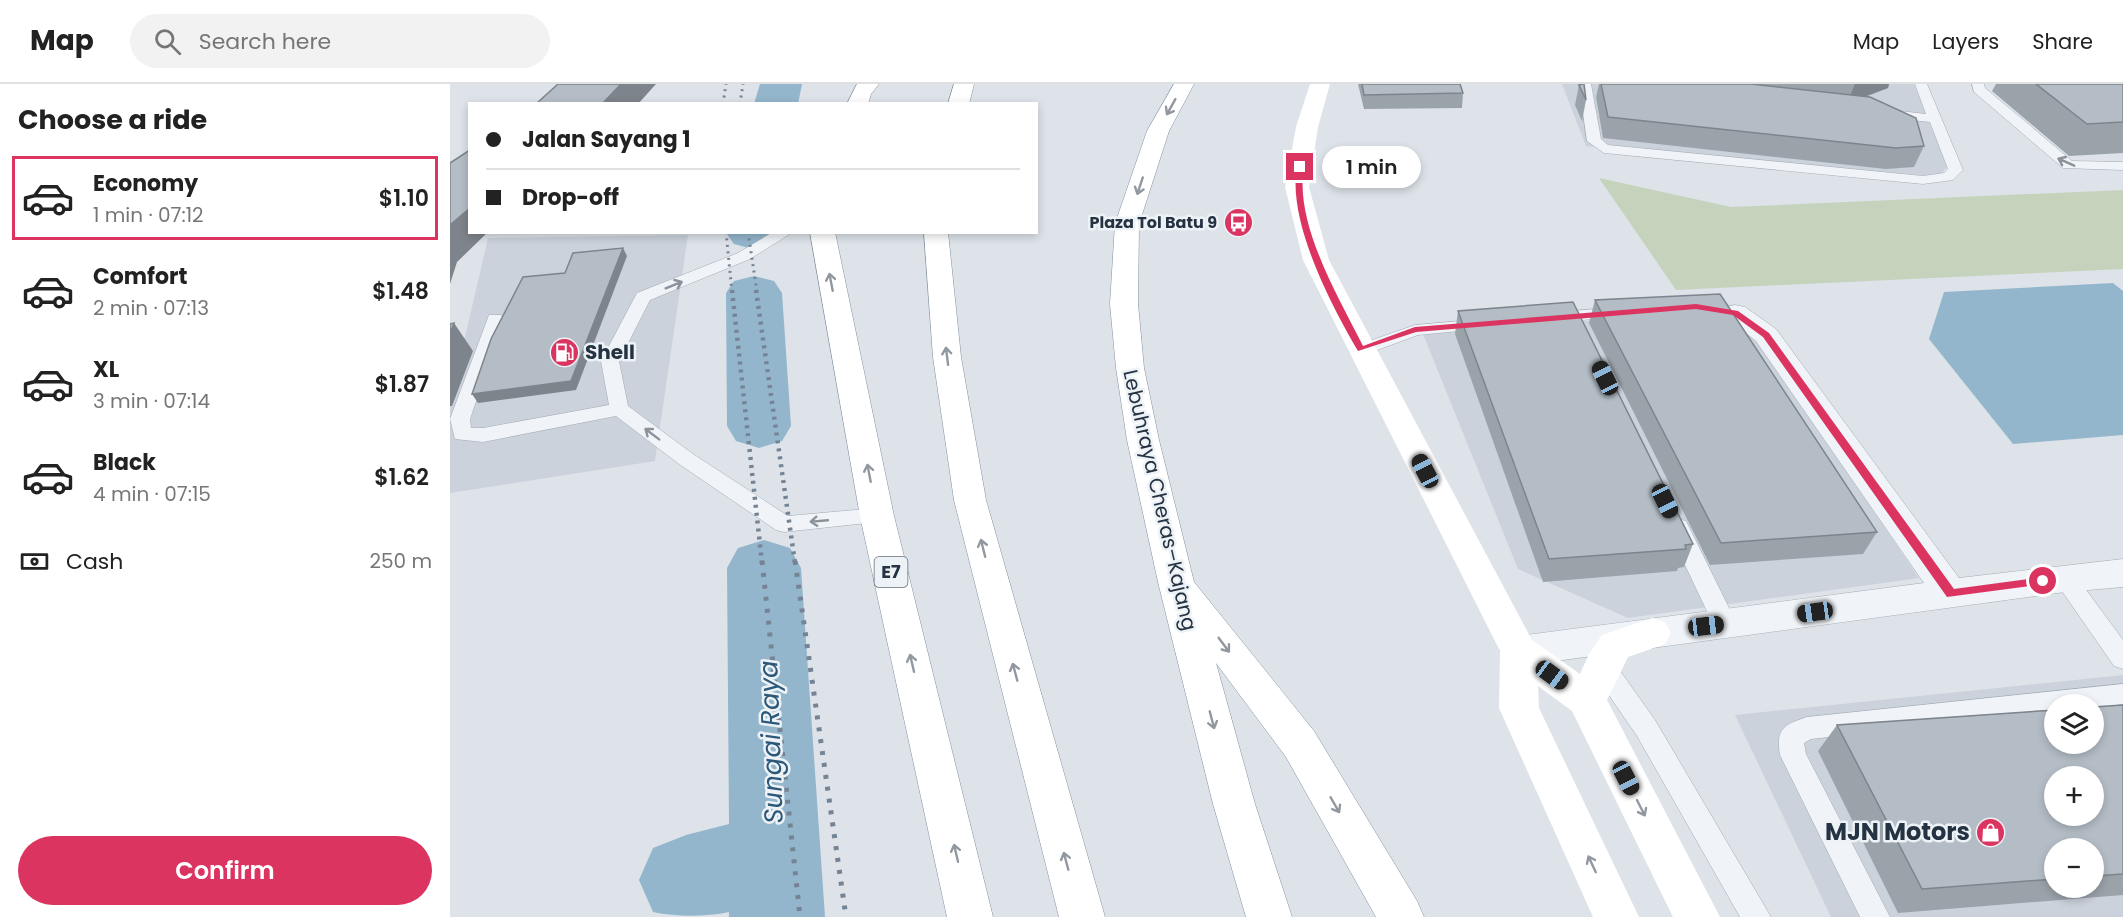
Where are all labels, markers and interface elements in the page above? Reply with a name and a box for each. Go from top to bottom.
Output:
search box [130,14,550,68]
text: Map [30,21,94,60]
icon: search [151,25,184,58]
text: Search here [199,26,331,57]
text: Map [1853,27,1899,56]
text: Layers [1932,27,1999,56]
text: Share [2032,27,2093,56]
one-way arrow [1165,98,1176,116]
text: Choose a ride [18,101,207,138]
text: Jalan Sayang 1 [522,124,691,155]
callout: 1 min [1321,146,1420,188]
route end [1286,153,1313,180]
text: 1 min [1346,153,1397,181]
one-way arrow [2057,156,2075,167]
text: Economy [93,168,198,199]
icon: car [21,171,75,225]
one-way arrow [1134,176,1145,195]
text: Drop-off [522,182,619,213]
text: $1.10 [379,183,429,214]
text: 1 min · 07:12 [93,201,204,229]
bus stop icon: Plaza Tol Batu 9 [1222,206,1254,238]
place label: Plaza Tol Batu 9 [1090,211,1217,234]
text: Comfort [93,261,187,292]
icon: car [21,264,75,318]
one-way arrow [825,272,836,292]
text: $1.48 [372,276,429,307]
one-way arrow [664,279,683,290]
text: 2 min · 07:13 [93,294,209,322]
fuel station icon: Shell [548,336,580,368]
place label: Shell [585,338,635,366]
one-way arrow [942,347,953,367]
text: XL [93,354,119,385]
icon: car [21,357,75,411]
car [1589,358,1621,398]
street label: Lebuhraya Cheras–Kajang [1116,367,1204,633]
text: $1.87 [375,369,429,400]
text: 3 min · 07:14 [93,387,210,415]
one-way arrow [645,427,661,440]
text: Black [93,447,156,478]
icon: car [21,450,75,504]
car [1409,451,1441,491]
text: $1.62 [374,462,429,493]
one-way arrow [863,464,874,483]
text: 4 min · 07:15 [93,480,211,508]
car [1649,481,1681,521]
one-way arrow [810,516,830,527]
one-way arrow [976,539,988,558]
icon: cash [18,545,51,578]
text: Cash [66,546,123,577]
text: 250 m [369,547,432,575]
road number: E7 [874,557,908,587]
route start [2029,567,2056,594]
car [1796,601,1834,623]
car [1687,615,1725,637]
one-way arrow [1218,637,1231,653]
one-way arrow [905,654,917,673]
car [1532,657,1572,693]
water label: Sungai Raya [750,660,792,824]
one-way arrow [1009,663,1021,682]
map controls [2044,694,2104,898]
button: layers [2044,694,2104,754]
one-way arrow [1207,710,1219,729]
car [1610,758,1642,798]
button: + [2044,766,2104,826]
one-way arrow [1330,796,1342,813]
one-way arrow [1636,798,1647,816]
place label: MJN Motors [1825,815,1970,848]
shop icon: MJN Motors [1975,816,2007,848]
button: Confirm [18,836,432,905]
button: − [2044,838,2104,898]
one-way arrow [949,844,961,863]
one-way arrow [1060,851,1072,870]
one-way arrow [1585,855,1597,873]

